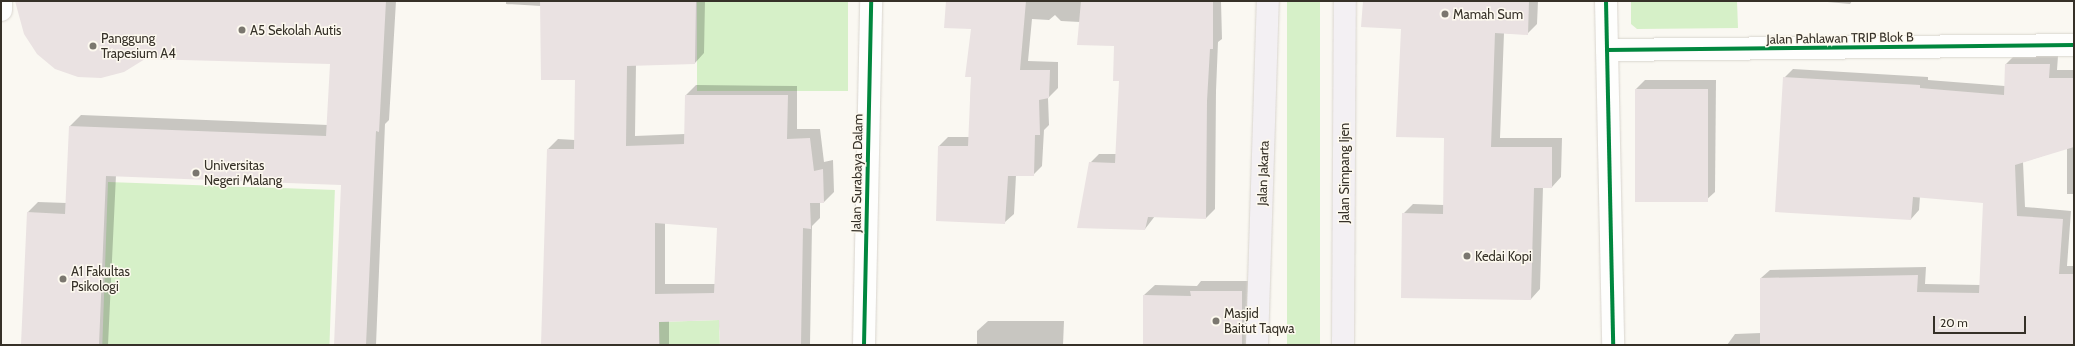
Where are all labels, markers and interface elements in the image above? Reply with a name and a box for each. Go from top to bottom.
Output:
place label: Mamah Sum [1453,6,1523,22]
marker: Mamah Sum [1440,9,1450,19]
place label: A5 Sekolah Autis [250,22,341,38]
marker: A5 Sekolah Autis [237,25,247,35]
street label: Jalan Pahlawan TRIP Blok B [1766,29,1914,47]
place label: Panggung Trapesium A4 [101,31,176,62]
marker: Panggung Trapesium A4 [88,41,98,51]
street label: Jalan Surabaya Dalam [848,114,866,232]
street label: Jalan Simpang Ijen [1336,123,1352,223]
street label: Jalan Jakarta [1254,140,1272,206]
place label: Universitas Negeri Malang [204,158,282,189]
marker: Universitas Negeri Malang [191,168,201,178]
place label: Kedai Kopi [1475,248,1532,264]
marker: Kedai Kopi [1462,251,1472,261]
place label: A1 Fakultas Psikologi [71,264,130,295]
marker: A1 Fakultas Psikologi [58,274,68,284]
place label: Masjid Baitut Taqwa [1224,306,1294,337]
scale bar [1935,308,2028,334]
text: 20 m [1940,315,1968,330]
marker: Masjid Baitut Taqwa [1211,316,1221,326]

